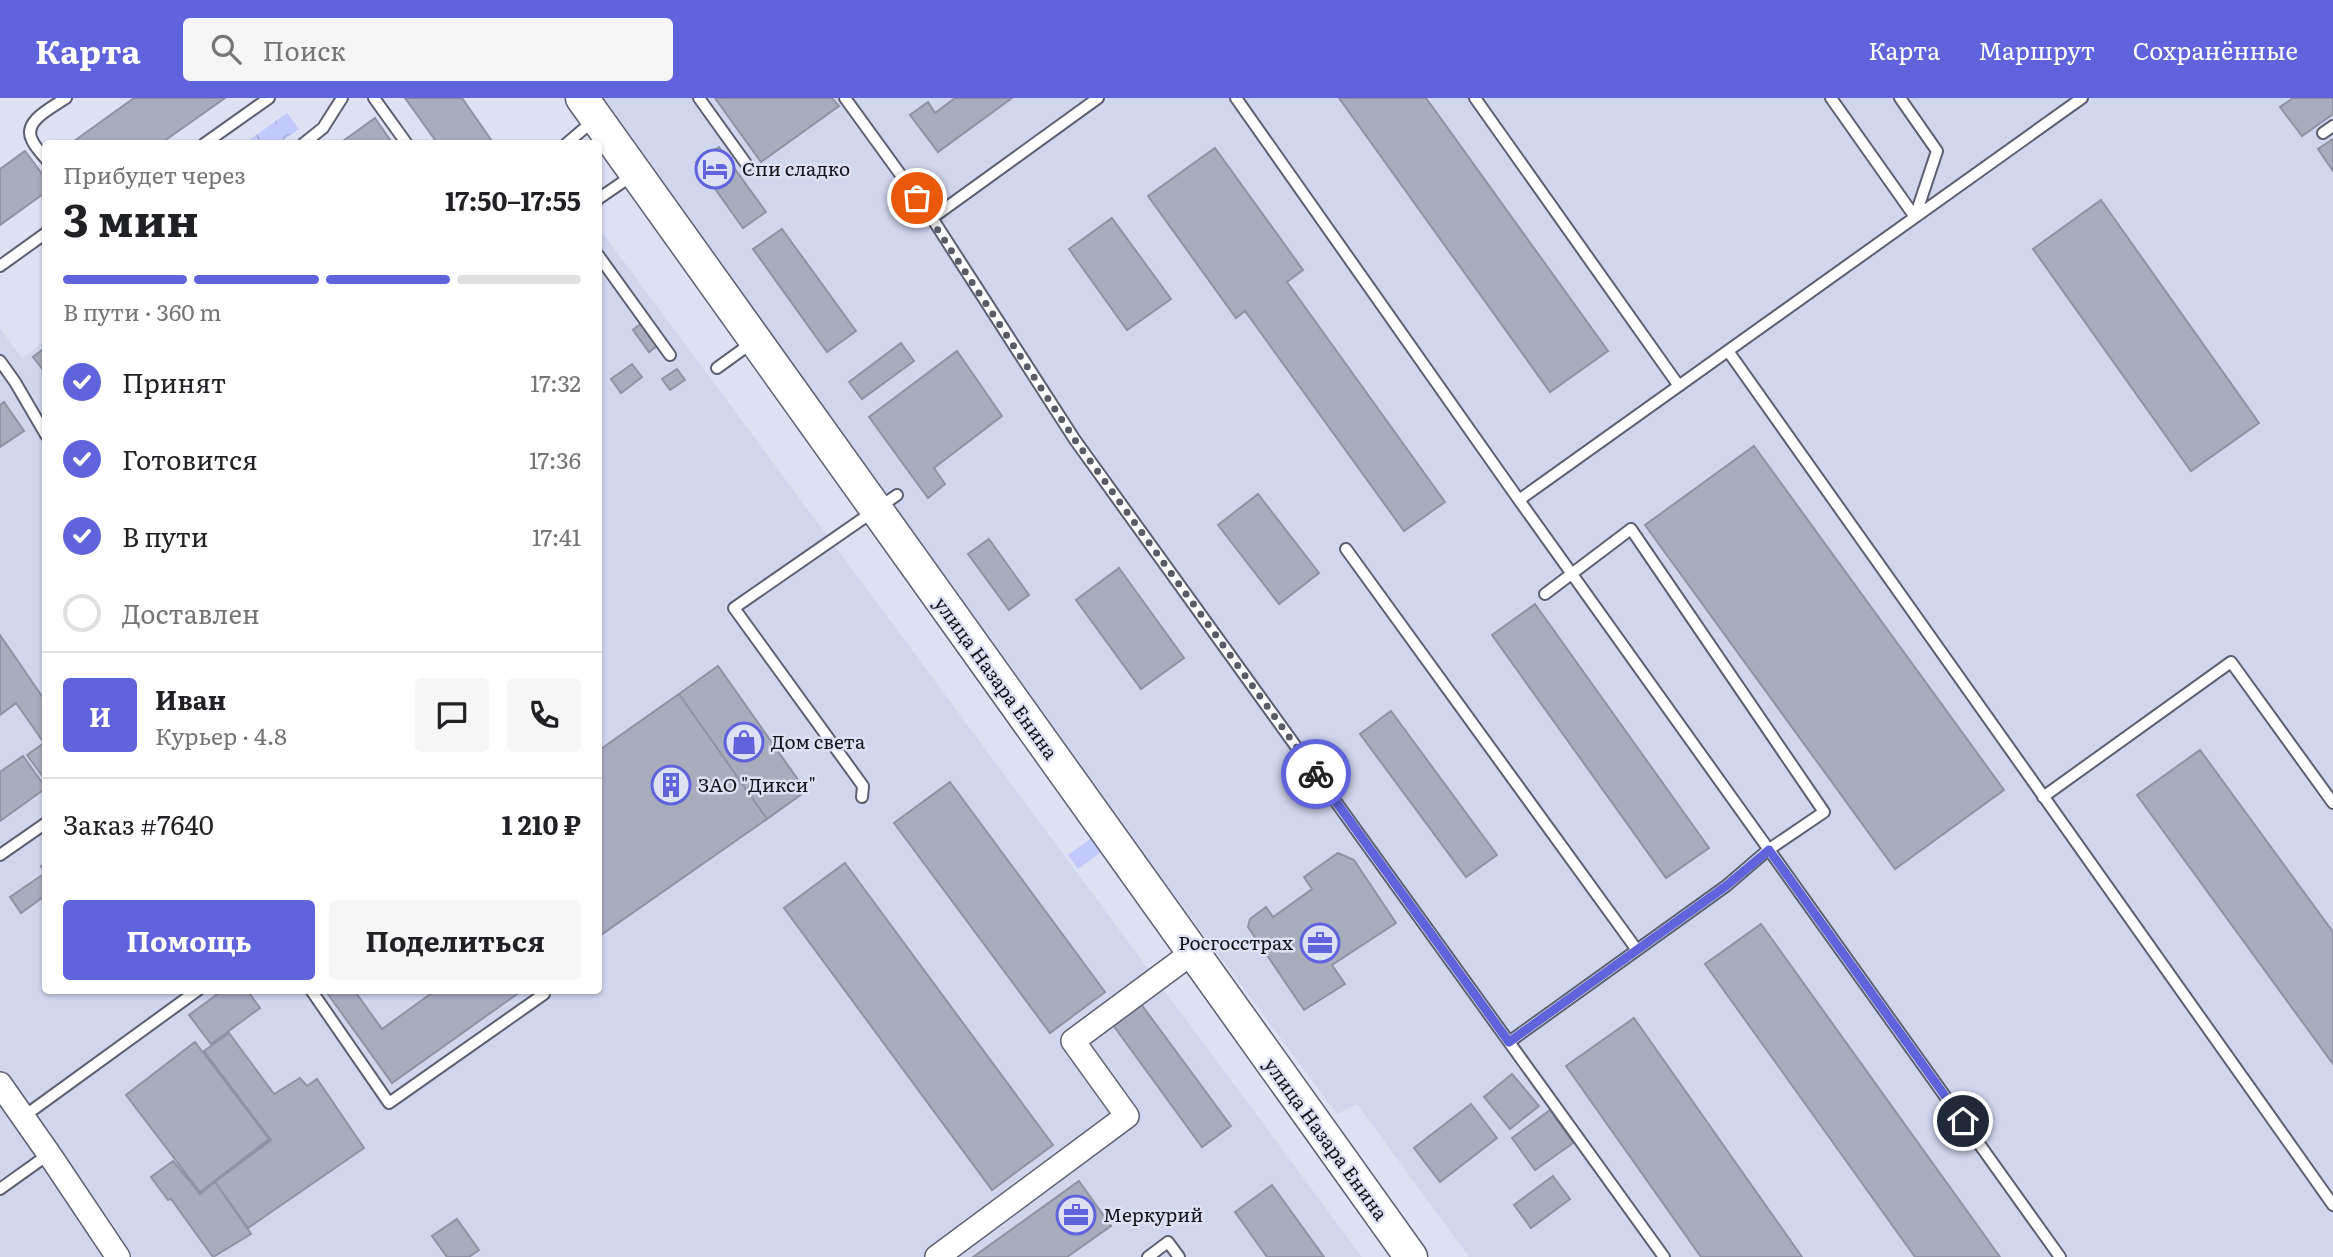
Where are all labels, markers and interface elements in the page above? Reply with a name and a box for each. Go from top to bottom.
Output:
search box [183,18,673,81]
text: Карта [35,25,141,74]
icon: search [207,30,245,68]
text: Поиск [263,30,346,69]
text: Карта [1868,32,1940,67]
text: Маршрут [1978,32,2095,67]
text: Сохранённые [2133,32,2298,67]
hotel icon: Спи сладко [694,148,736,190]
place label: Спи сладко [742,154,850,182]
text: Прибудет через [63,157,246,191]
pin [887,168,947,228]
icon: bag [898,179,936,217]
text: 17:50–17:55 [445,180,581,219]
text: 3 мин [63,183,199,251]
text: В пути · 360 m [63,294,221,328]
text: Принят [122,362,226,401]
icon: check [63,363,101,401]
text: 17:32 [530,365,581,399]
text: Готовится [122,439,258,478]
icon: check [63,440,101,478]
text: 17:36 [529,442,581,476]
text: В пути [122,516,209,555]
icon: check [63,517,101,555]
text: 17:41 [532,519,581,553]
street label: улица Назара Енина [928,590,1066,765]
text: Доставлен [122,593,260,632]
button: chat [415,678,489,752]
button: phone [507,678,581,752]
text: Иван [155,679,226,718]
text: И [89,696,111,735]
text: Курьер · 4.8 [155,718,287,752]
shop icon: Дом света [723,721,765,763]
place label: Дом света [771,727,866,755]
courier [1281,739,1351,809]
icon: bike [1297,755,1335,793]
building icon: ЗАО "Дикси" [650,764,692,806]
place label: ЗАО "Дикси" [698,770,816,798]
text: Заказ #7640 [63,804,214,843]
text: 1 210 ₽ [502,804,581,843]
button: Помощь [63,900,315,980]
button: Поделиться [329,900,581,980]
office icon: Росгосстрах [1299,922,1341,964]
place label: Росгосстрах [1178,928,1293,956]
street label: улица Назара Енина [1258,1051,1396,1226]
pin [1933,1091,1993,1151]
icon: home [1944,1102,1982,1140]
office icon: Меркурий [1055,1194,1097,1236]
place label: Меркурий [1103,1200,1203,1228]

